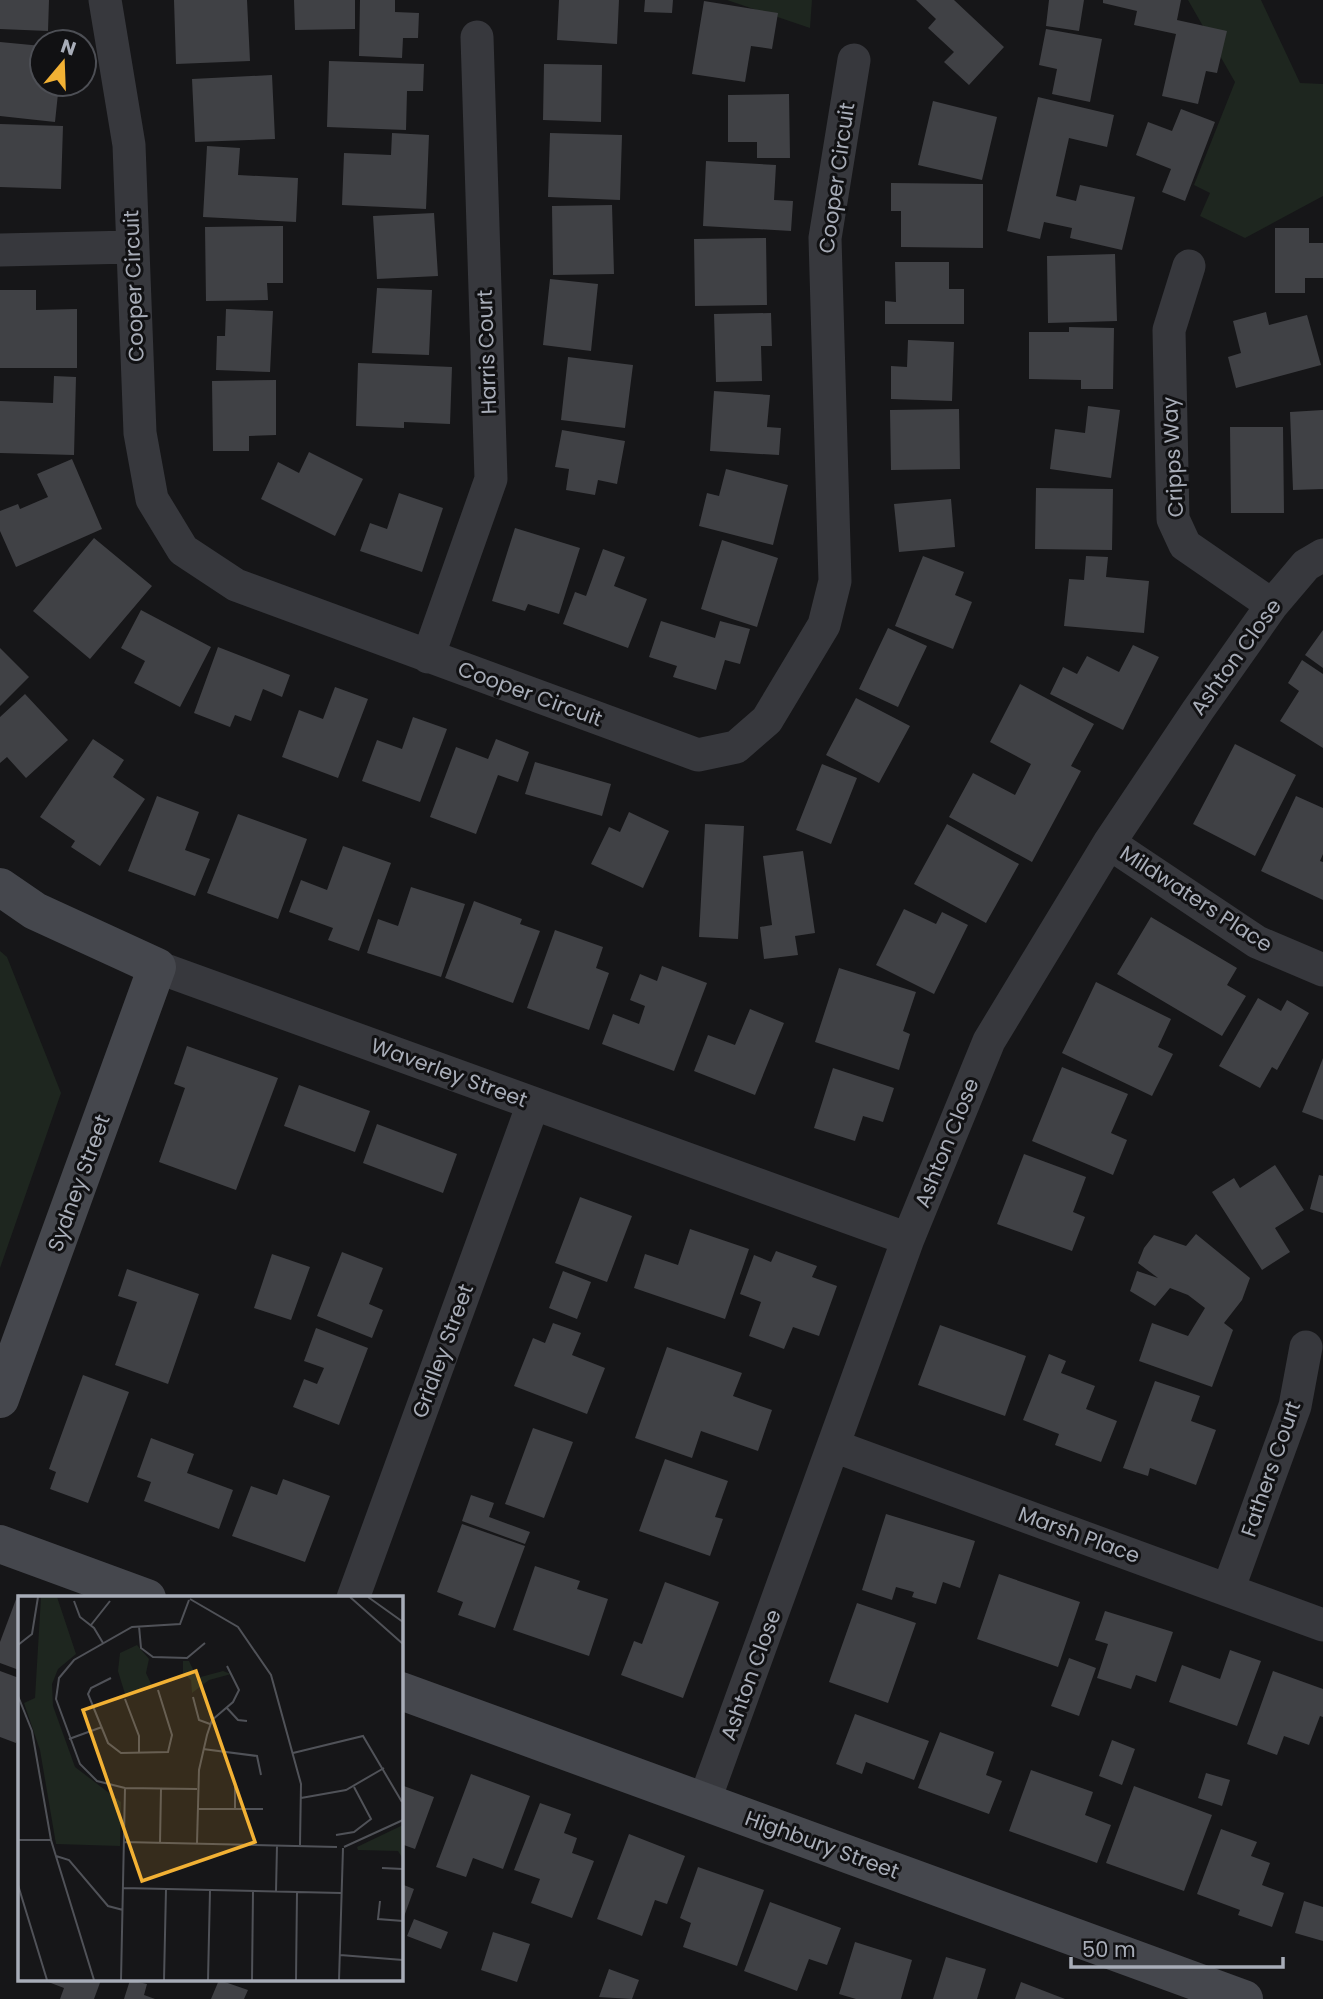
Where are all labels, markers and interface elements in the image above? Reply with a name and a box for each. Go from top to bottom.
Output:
north arrow [28,28,98,98]
text: N [57,32,80,62]
street label: Cooper Circuit [812,101,861,255]
street label: Cooper Circuit [116,210,151,362]
street label: Harris Court [470,289,503,415]
street label: Cripps Way [1155,396,1190,518]
street label: Ashton Close [1183,593,1288,721]
street label: Cooper Circuit [454,654,607,733]
street label: Mildwaters Place [1114,838,1278,959]
street label: Waverley Street [367,1031,531,1114]
street label: Ashton Close [907,1074,986,1212]
street label: Sydney Street [40,1110,117,1255]
street label: Gridley Street [405,1280,480,1422]
street label: Fathers Court [1234,1397,1307,1541]
street label: Marsh Place [1014,1499,1144,1570]
inset map [18,1596,402,1982]
street label: Ashton Close [713,1605,788,1744]
street label: Highbury Street [741,1803,903,1886]
scale bar [1071,1926,1283,1970]
text: 50 m [1082,1935,1136,1964]

